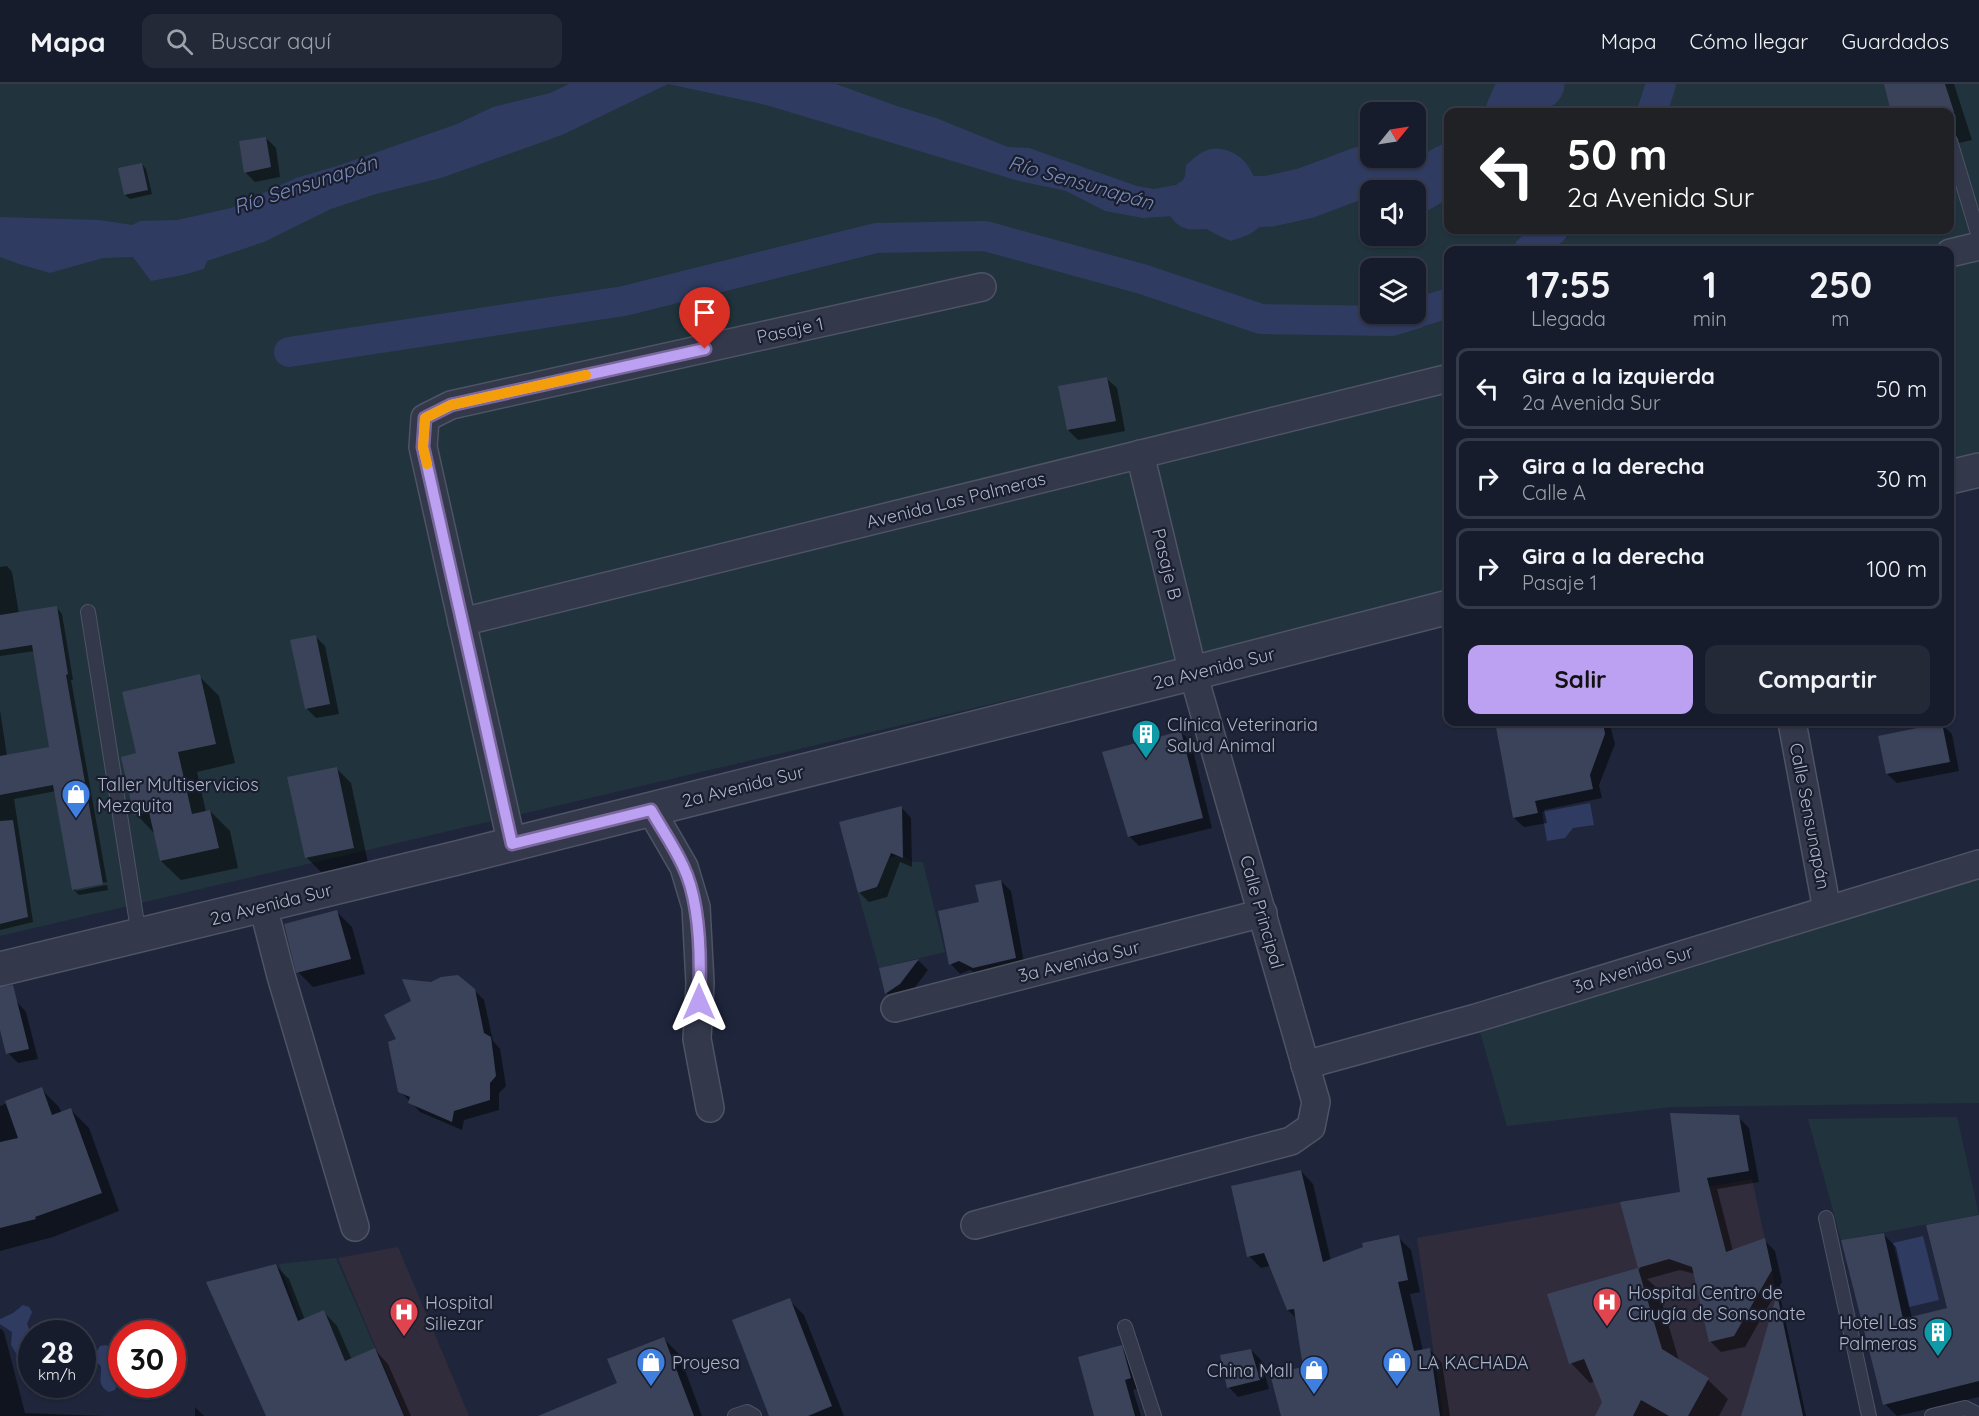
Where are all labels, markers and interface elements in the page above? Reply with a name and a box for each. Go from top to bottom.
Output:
search box [142,14,562,68]
text: Mapa [30,24,106,59]
icon: search [163,25,196,58]
text: Buscar aquí [211,27,331,55]
text: Mapa [1601,28,1656,54]
text: Cómo llegar [1689,28,1808,54]
text: Guardados [1841,28,1949,54]
north arrow [1360,102,1426,168]
map controls [1360,102,1426,324]
text: 50 m [1567,128,1667,181]
icon: left [1468,132,1546,210]
water label: Río Sensunapán [230,149,380,219]
water label: Río Sensunapán [1006,149,1157,215]
button: sound [1360,180,1426,246]
text: 2a Avenida Sur [1567,180,1754,214]
button: layers [1360,258,1426,324]
text: 17:55 [1526,262,1611,307]
text: 1 [1703,262,1717,307]
text: 250 [1809,262,1872,307]
pin [679,287,730,349]
icon: arrive [688,296,721,329]
text: Llegada [1531,306,1606,331]
text: min [1693,306,1727,331]
text: m [1831,306,1850,331]
street label: Pasaje 1 [755,312,825,348]
text: Gira a la izquierda [1522,362,1715,390]
icon: left [1471,372,1504,405]
text: 50 m [1876,375,1927,403]
text: 2a Avenida Sur [1522,390,1661,415]
text: Gira a la derecha [1522,452,1705,480]
icon: right [1471,462,1504,495]
text: 30 m [1876,465,1927,493]
street label: Avenida Las Palmeras [864,467,1048,533]
text: Calle A [1522,480,1586,505]
street label: Pasaje B [1147,526,1187,602]
text: Gira a la derecha [1522,542,1705,570]
icon: right [1471,552,1504,585]
text: 100 m [1867,555,1927,583]
text: Pasaje 1 [1522,570,1597,595]
street label: 2a Avenida Sur [1151,642,1277,694]
button: Salir [1468,645,1693,714]
button: Compartir [1705,645,1930,714]
place label: Clínica Veterinaria Salud Animal [1167,713,1318,757]
building icon: Clínica Veterinaria Salud Animal [1130,718,1162,760]
street label: Calle Sensunapán [1785,741,1835,891]
street label: 2a Avenida Sur [680,760,806,812]
place label: Taller Multiservicios Mezquita [97,773,259,817]
shop icon: Taller Multiservicios Mezquita [60,778,92,820]
street label: Calle Principal [1235,853,1289,971]
street label: 2a Avenida Sur [208,878,334,930]
street label: 3a Avenida Sur [1016,935,1142,987]
street label: 3a Avenida Sur [1570,940,1696,998]
position arrow [667,970,731,1034]
place label: Hospital Centro de Cirugía de Sonsonate [1628,1281,1806,1325]
hospital icon: Hospital Centro de Cirugía de Sonsonate [1591,1286,1623,1328]
place label: Hospital Siliezar [425,1291,493,1335]
hospital icon: Hospital Siliezar [388,1296,420,1338]
place label: Hotel Las Palmeras [1839,1311,1917,1355]
building icon: Hotel Las Palmeras [1922,1316,1954,1358]
speed limit sign: 30 [108,1320,186,1398]
text: 28 [40,1333,74,1371]
shop icon: Proyesa [635,1346,667,1388]
shop icon: LA KACHADA [1381,1346,1413,1388]
place label: Proyesa [672,1351,740,1374]
place label: LA KACHADA [1418,1351,1529,1374]
shop icon: China Mall [1298,1354,1330,1396]
place label: China Mall [1207,1359,1293,1382]
text: km/h [38,1365,76,1384]

